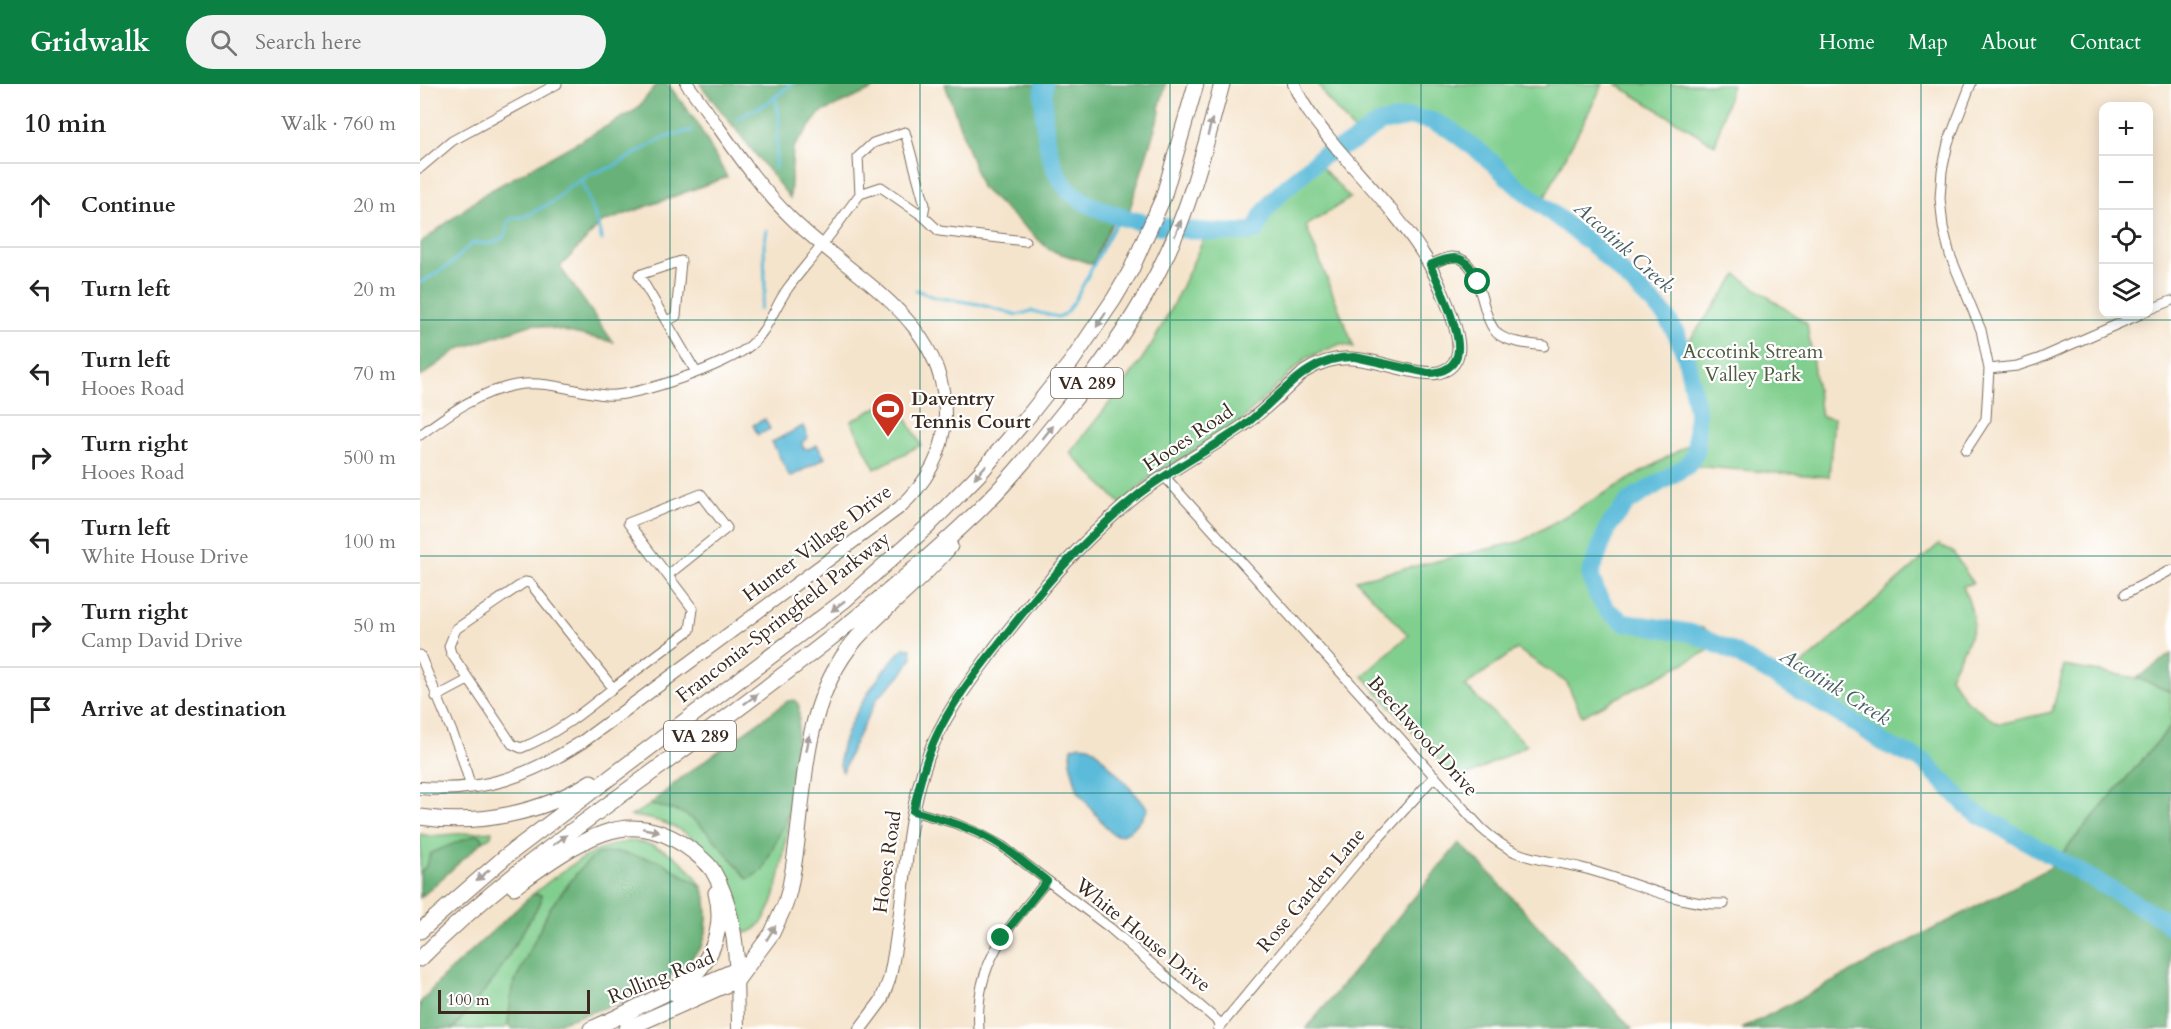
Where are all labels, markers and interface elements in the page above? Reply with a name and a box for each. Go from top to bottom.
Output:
search box [186,15,606,69]
text: Gridwalk [30,23,150,61]
icon: search [207,26,240,59]
text: Search here [255,27,362,57]
text: Home [1819,28,1875,57]
text: Map [1908,28,1948,57]
text: About [1981,28,2037,57]
text: Contact [2070,28,2141,57]
map controls [2099,102,2153,318]
button: + [2099,102,2153,156]
text: 10 min [24,106,107,141]
text: Walk · 760 m [281,110,396,137]
one-way arrow [1206,118,1215,136]
button: − [2099,156,2153,210]
icon: ahead [24,189,57,222]
text: Continue [81,190,176,220]
text: 20 m [353,192,396,219]
water label: Accotink Creek [1567,193,1681,300]
button: locate [2099,210,2153,264]
one-way arrow [1173,219,1183,237]
button: layers [2099,264,2153,318]
route start [1464,268,1490,294]
icon: left [24,273,57,306]
text: Turn left [81,274,170,304]
text: 20 m [353,276,396,303]
one-way arrow [1095,311,1106,328]
park label: Accotink Stream Valley Park [1683,338,1824,388]
text: Turn left [81,345,170,375]
icon: left [24,357,57,390]
text: 70 m [353,360,396,387]
road number: VA 289 [1051,368,1123,398]
text: Hooes Road [81,375,184,402]
place label: Daventry Tennis Court [911,385,1031,435]
sports icon: Daventry Tennis Court [870,391,906,438]
street label: Hooes Road [1138,398,1239,478]
one-way arrow [1041,425,1053,440]
text: Turn right [81,429,188,459]
icon: right [24,441,57,474]
text: 500 m [343,444,396,471]
text: Hooes Road [81,459,184,486]
one-way arrow [973,465,987,480]
street label: Hunter Village Drive [737,478,897,608]
text: Turn left [81,513,170,543]
icon: left [24,525,57,558]
street label: Franconia-Springfield Parkway [670,525,896,709]
text: 100 m [343,528,396,555]
text: White House Drive [81,543,248,570]
text: Turn right [81,597,188,627]
one-way arrow [830,599,845,611]
icon: right [24,609,57,642]
text: 50 m [353,612,396,639]
text: Camp David Drive [81,627,243,654]
water label: Accotink Creek [1773,641,1897,733]
street label: Beechwood Drive [1361,670,1485,802]
icon: arrive [24,693,57,726]
one-way arrow [743,693,759,705]
text: Arrive at destination [81,694,286,724]
road number: VA 289 [664,721,736,751]
one-way arrow [804,733,813,752]
street label: Hooes Road [866,809,908,915]
street label: Rose Garden Lane [1251,822,1371,958]
one-way arrow [642,826,661,835]
one-way arrow [553,834,568,846]
one-way arrow [476,868,491,881]
street label: White House Drive [1069,871,1217,998]
route end [987,924,1013,950]
one-way arrow [766,925,777,941]
street label: Rolling Road [604,943,718,1011]
scale bar [438,987,590,1014]
text: 100 m [447,989,489,1011]

